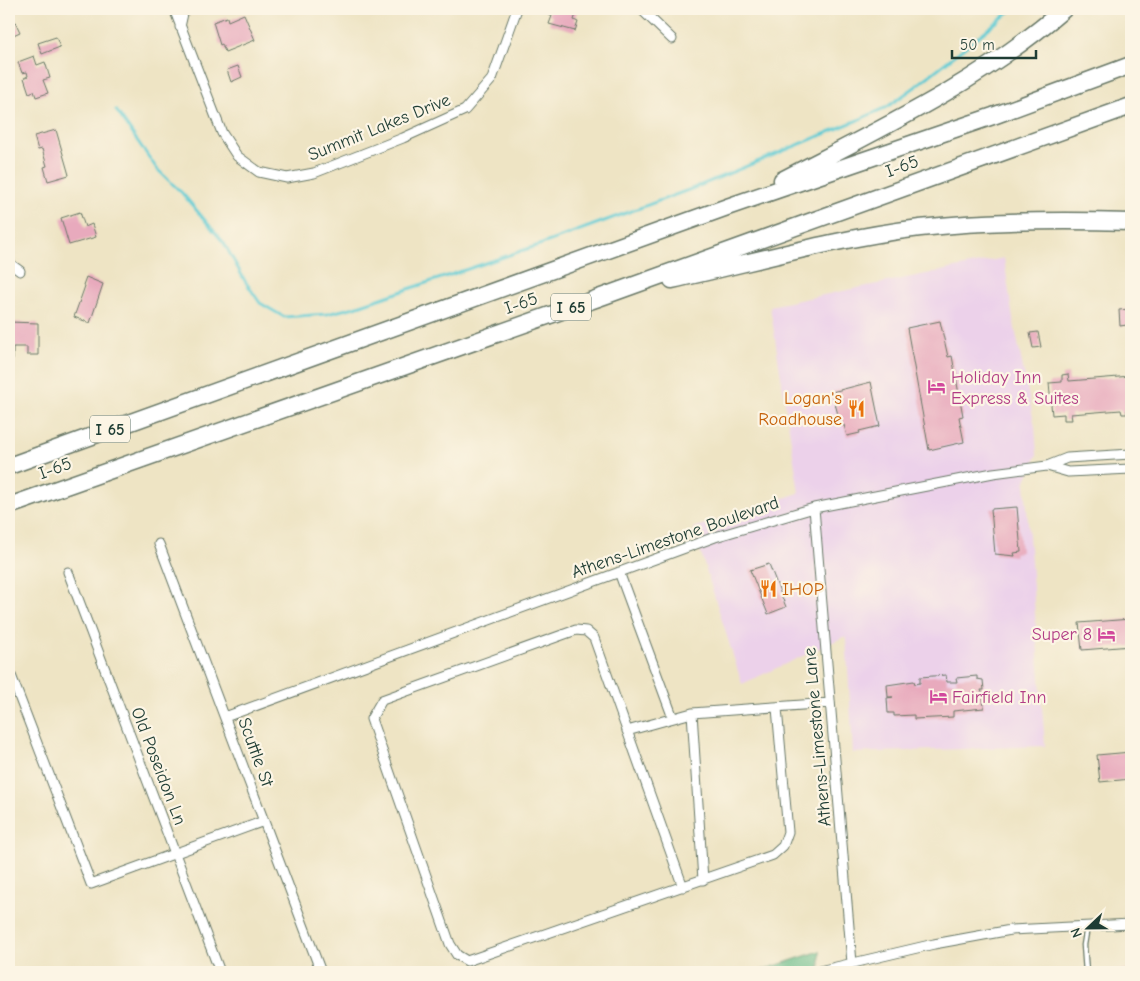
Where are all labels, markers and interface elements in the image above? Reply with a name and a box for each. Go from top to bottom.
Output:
scale bar [952,28,1036,60]
text: 50 m [960,36,995,54]
street label: Summit Lakes Drive [305,89,453,166]
street label: I-65 [883,151,922,182]
street label: I-65 [502,288,541,319]
road number: I 65 [551,294,591,320]
place label: Holiday Inn Express & Suites [951,367,1079,409]
hotel icon: Holiday Inn Express & Suites [927,377,947,397]
place label: Logan's Roadhouse [758,388,842,430]
restaurant icon: Logan's Roadhouse [846,398,866,418]
road number: I 65 [90,416,130,442]
street label: I-65 [36,453,75,484]
street label: Athens-Limestone Boulevard [569,492,782,583]
restaurant icon: IHOP [758,579,778,599]
place label: IHOP [782,579,824,600]
place label: Super 8 [1032,624,1092,645]
hotel icon: Super 8 [1096,624,1116,644]
street label: Athens-Limestone Lane [799,647,836,827]
hotel icon: Fairfield Inn [928,687,948,707]
place label: Fairfield Inn [952,687,1046,708]
street label: Old Poseidon Ln [126,704,191,828]
street label: Scuttle St [233,715,278,790]
north arrow [1062,904,1112,954]
text: N [1067,925,1086,940]

